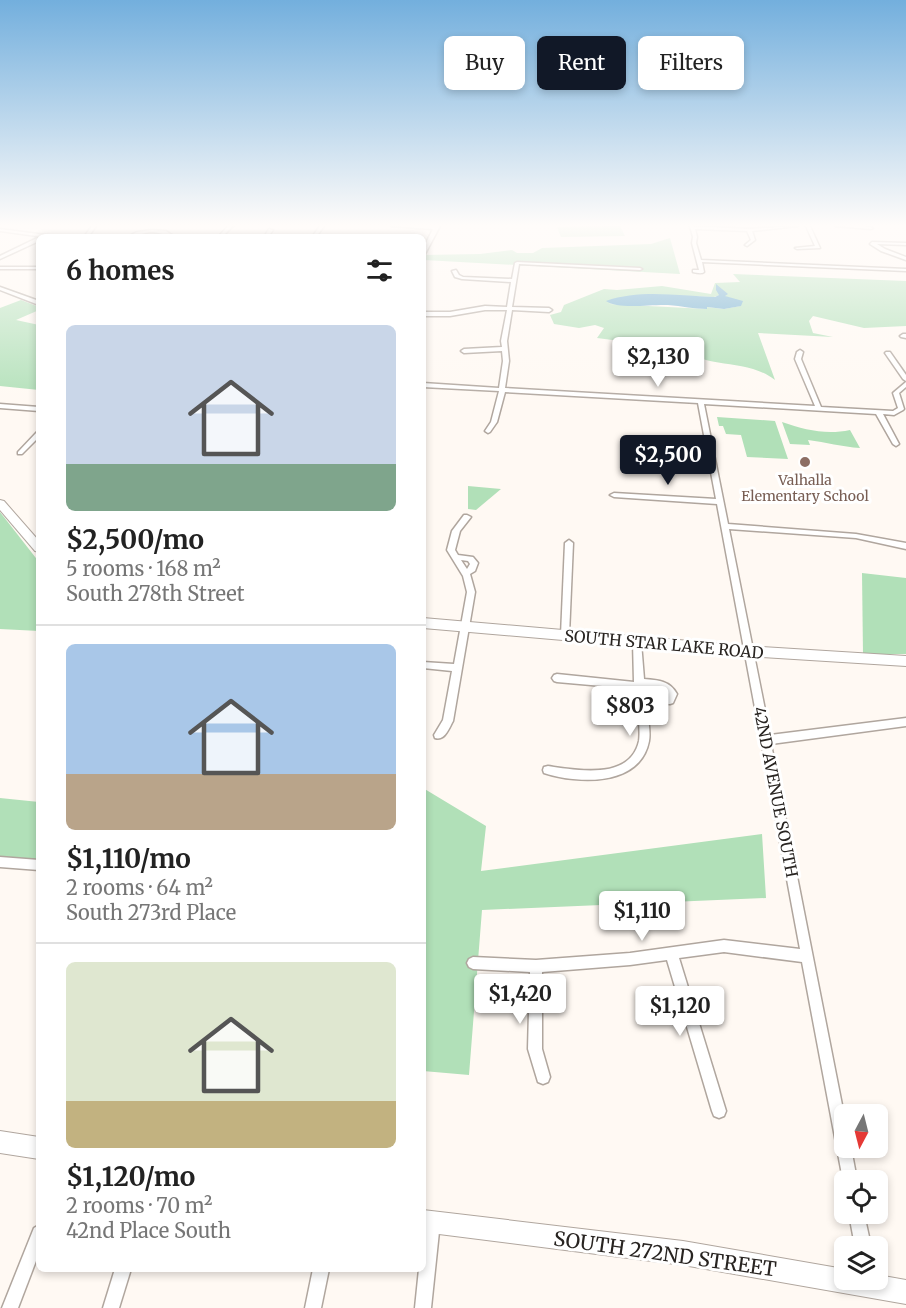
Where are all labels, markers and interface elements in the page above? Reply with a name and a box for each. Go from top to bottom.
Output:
chip: Buy [444,36,525,90]
chip: Rent [537,36,626,90]
chip: Filters [638,36,744,90]
text: 6 homes [66,254,175,287]
icon: filters [363,254,396,287]
pin: $2,130 [609,337,707,388]
text: $2,130 [626,344,690,369]
icon: home [177,364,285,472]
pin: $2,500 [619,435,717,486]
text: $2,500 [634,442,702,467]
marker: Valhalla Elementary School [798,455,812,469]
place label: Valhalla Elementary School [741,471,869,505]
text: $2,500/mo [66,523,204,556]
text: 5 rooms · 168 m² [66,556,221,581]
text: South 278th Street [66,581,245,606]
street label: SOUTH STAR LAKE ROAD [564,625,764,663]
icon: home [177,683,285,791]
pin: $803 [594,686,666,737]
text: $803 [605,693,655,718]
street label: 42ND AVENUE SOUTH [750,705,802,879]
text: $1,110/mo [66,842,191,875]
text: 2 rooms · 64 m² [66,875,213,900]
pin: $1,110 [593,891,691,942]
text: $1,110 [613,898,671,923]
text: South 273rd Place [66,900,236,925]
pin: $1,420 [471,974,569,1025]
text: $1,420 [488,981,552,1006]
pin: $1,120 [631,986,729,1037]
text: $1,120 [649,993,711,1018]
icon: home [177,1001,285,1109]
north arrow [834,1104,888,1158]
map controls [834,1104,888,1290]
text: $1,120/mo [66,1160,195,1193]
button: locate [834,1170,888,1224]
text: 2 rooms · 70 m² [66,1193,212,1218]
text: 42nd Place South [66,1218,231,1243]
street label: SOUTH 272ND STREET [552,1226,778,1282]
button: layers [834,1236,888,1290]

